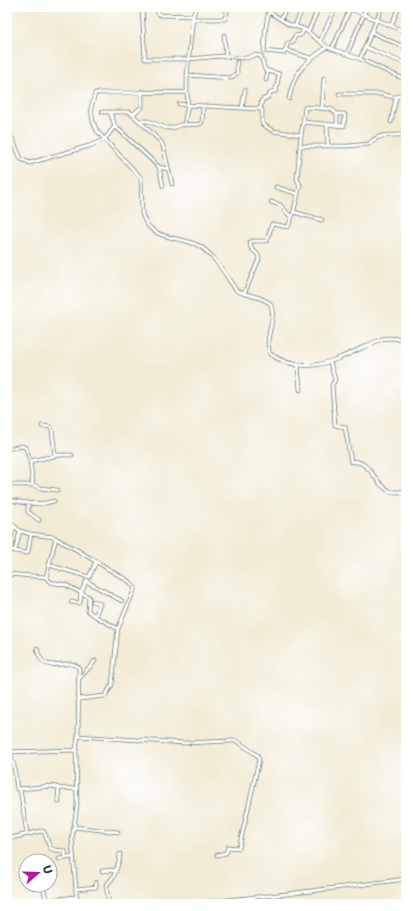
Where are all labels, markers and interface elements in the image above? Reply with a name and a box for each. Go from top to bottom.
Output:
north arrow [18,853,58,893]
text: U [38,863,57,876]

